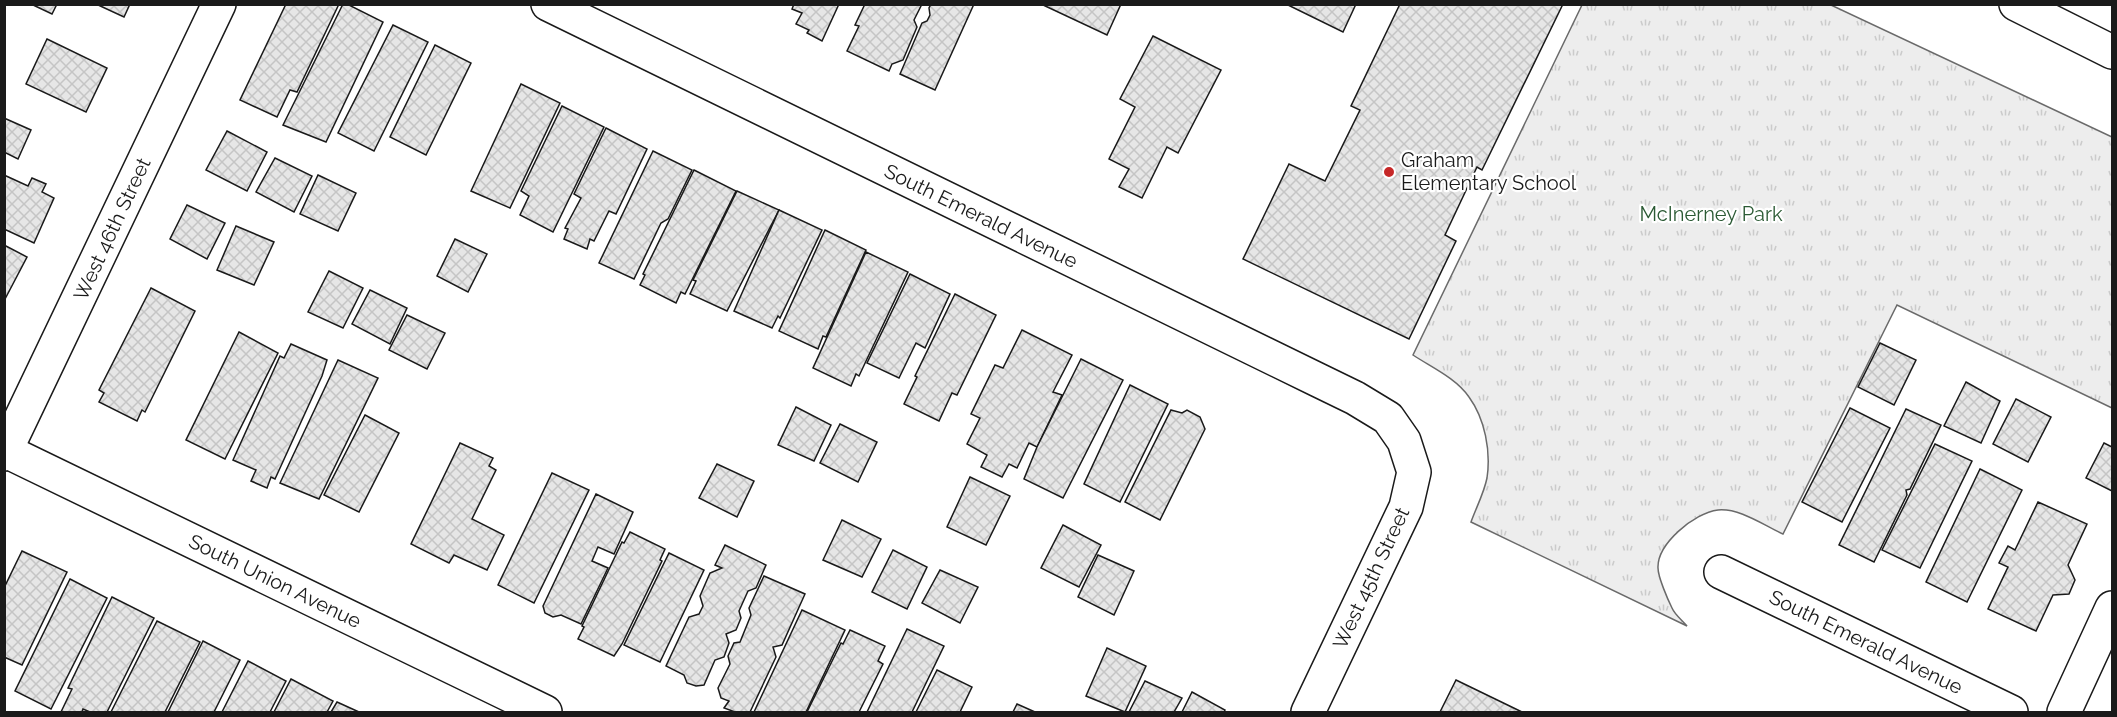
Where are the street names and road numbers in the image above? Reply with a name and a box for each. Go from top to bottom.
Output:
street label: West 46th Street [68,154,156,304]
street label: South Emerald Avenue [880,159,1082,273]
street label: West 45th Street [1328,503,1414,653]
street label: South Union Avenue [185,529,365,633]
street label: South Emerald Avenue [1765,585,1967,699]

